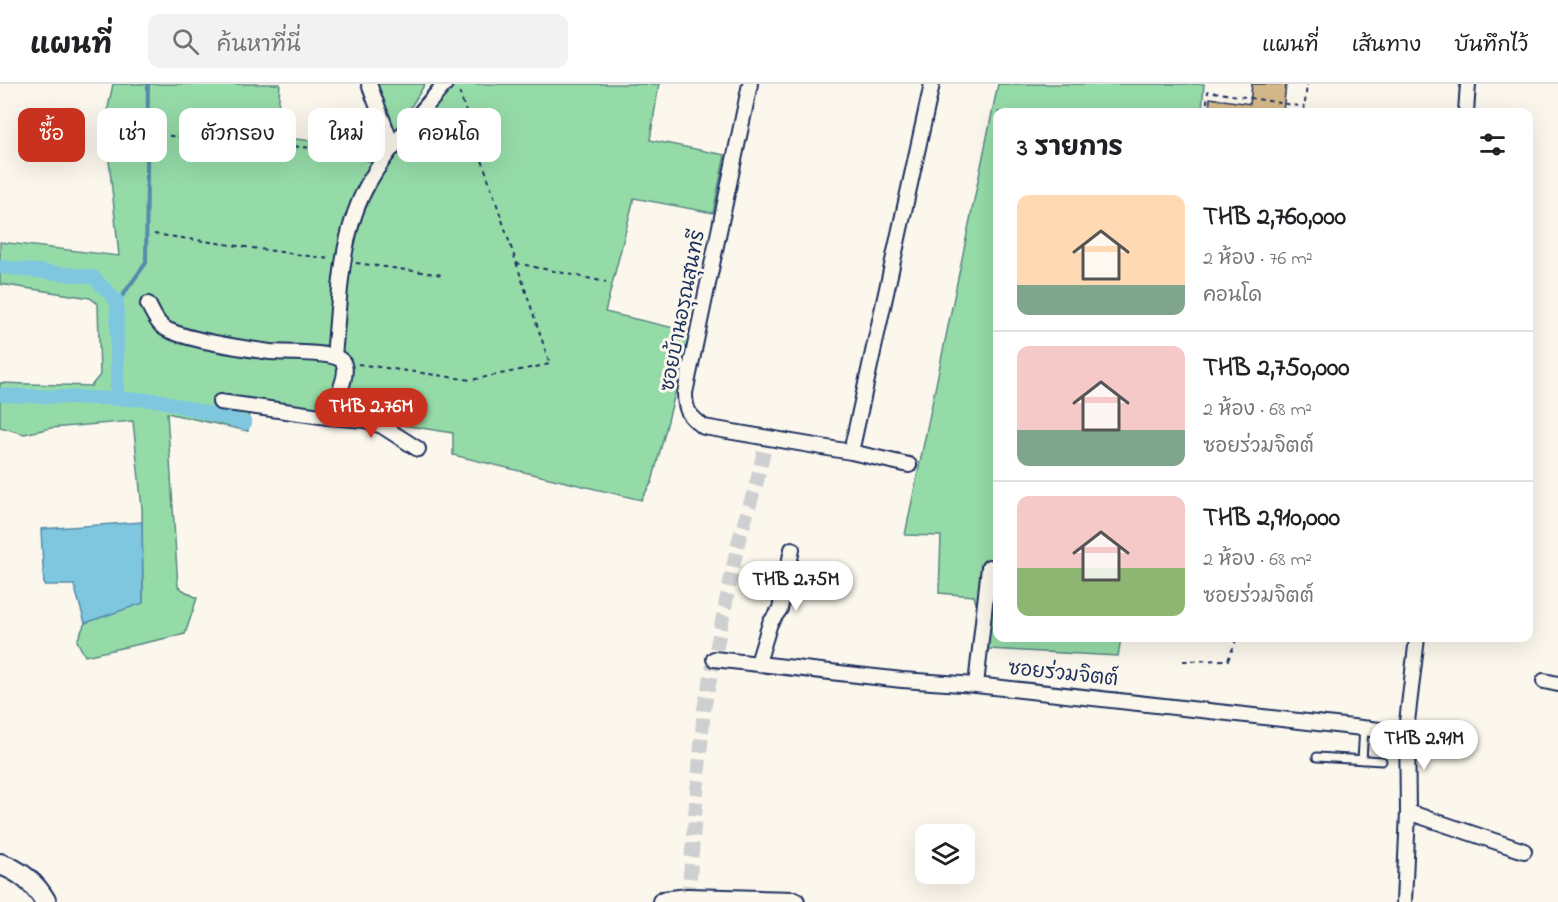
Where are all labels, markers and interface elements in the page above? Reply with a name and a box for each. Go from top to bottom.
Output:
search box [148,14,568,68]
icon: search [169,25,202,58]
text: แผนที่ [30,26,112,67]
text: ค้นหาที่นี่ [217,30,301,62]
text: แผนที่ [1262,31,1319,61]
text: เส้นทาง [1352,31,1421,61]
text: บันทึกไว้ [1454,31,1528,61]
chip: ซื้อ [18,108,85,162]
chip: เช่า [97,108,167,162]
chip: ตัวกรอง [179,108,296,162]
chip: ใหม่ [308,108,385,162]
chip: คอนโด [397,108,501,162]
icon: filters [1476,128,1509,161]
text: 3 รายการ [1017,130,1123,168]
text: THB 2,760,000 [1203,199,1346,237]
icon: home [1065,219,1137,291]
street label: ซอยบ้านอรุณสุนทรี [653,228,714,394]
text: 2 ห้อง · 76 m² [1203,245,1313,274]
text: คอนโด [1203,282,1262,311]
text: THB 2,750,000 [1203,350,1349,388]
icon: home [1065,370,1137,442]
pin: THB 2.76M [302,388,440,439]
text: THB 2.76M [329,393,413,422]
text: 2 ห้อง · 68 m² [1203,396,1312,425]
text: ซอยร่วมจิตต์ [1203,433,1314,462]
text: THB 2,910,000 [1203,500,1340,538]
icon: home [1065,520,1137,592]
text: 2 ห้อง · 68 m² [1203,546,1312,575]
pin: THB 2.75M [727,561,865,612]
text: THB 2.75M [752,566,840,595]
text: ซอยร่วมจิตต์ [1203,583,1314,612]
street label: ซอยร่วมจิตต์ [1006,654,1120,695]
pin: THB 2.91M [1355,720,1493,771]
text: THB 2.91M [1384,725,1464,754]
map controls [915,824,975,884]
button: layers [915,824,975,884]

